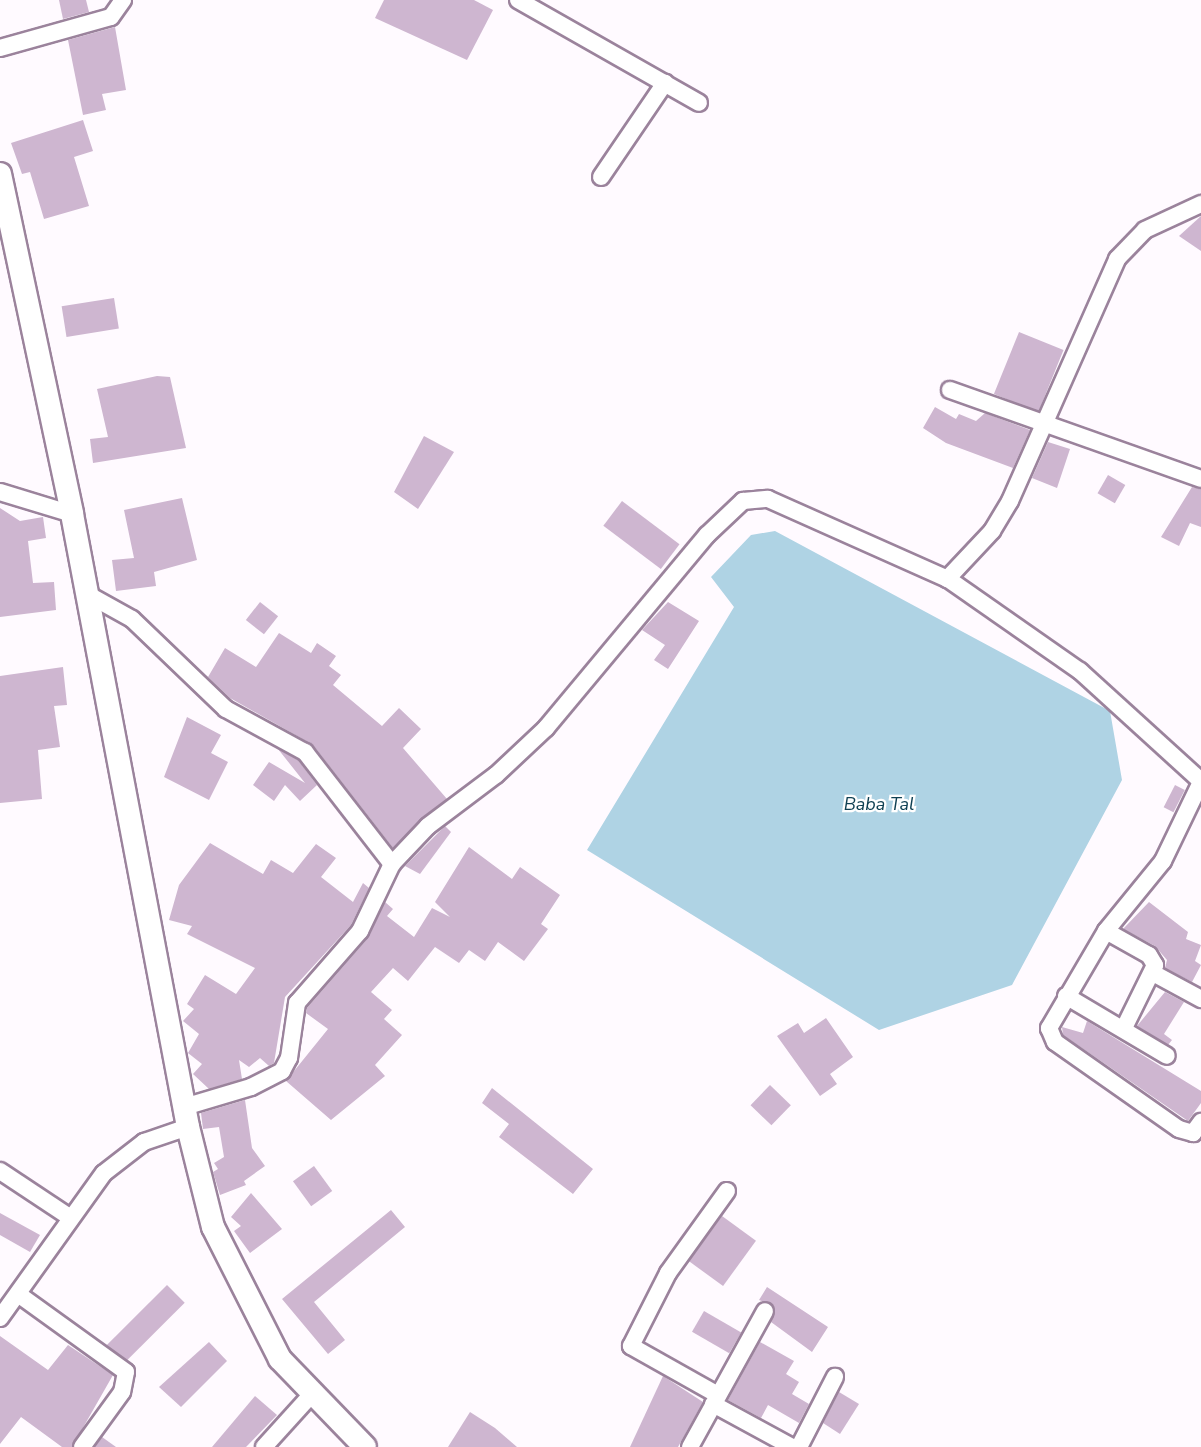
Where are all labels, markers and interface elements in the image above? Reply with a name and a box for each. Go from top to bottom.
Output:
water label: Baba Tal [844,793,914,815]

